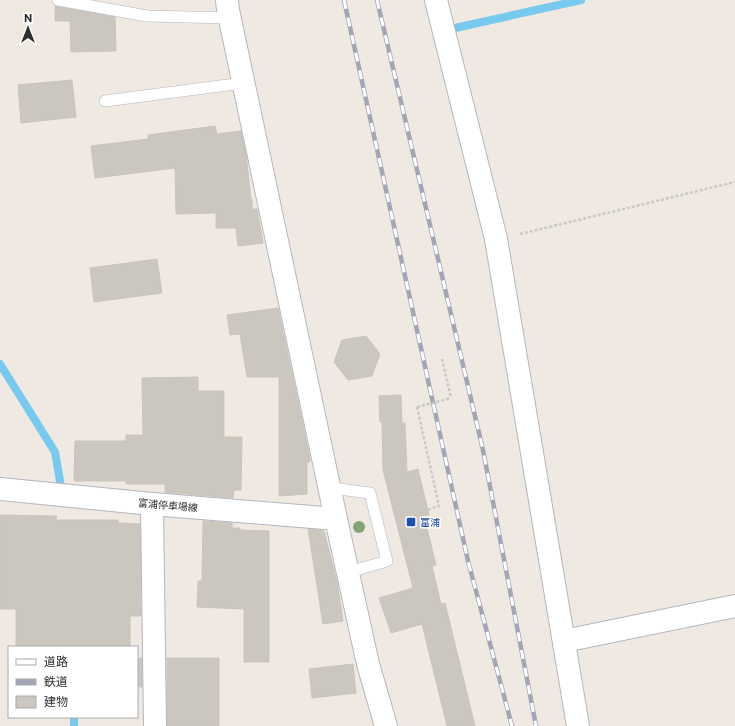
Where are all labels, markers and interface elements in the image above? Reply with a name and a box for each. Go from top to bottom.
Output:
north arrow [8,8,48,48]
text: N [24,11,32,24]
street label: 富浦停車場線 [138,496,198,514]
marker: 富浦 [405,516,417,528]
place label: 富浦 [420,516,440,528]
legend [8,646,138,718]
text: 道路 [44,654,68,668]
text: 鉄道 [44,674,68,688]
text: 建物 [44,694,68,708]

